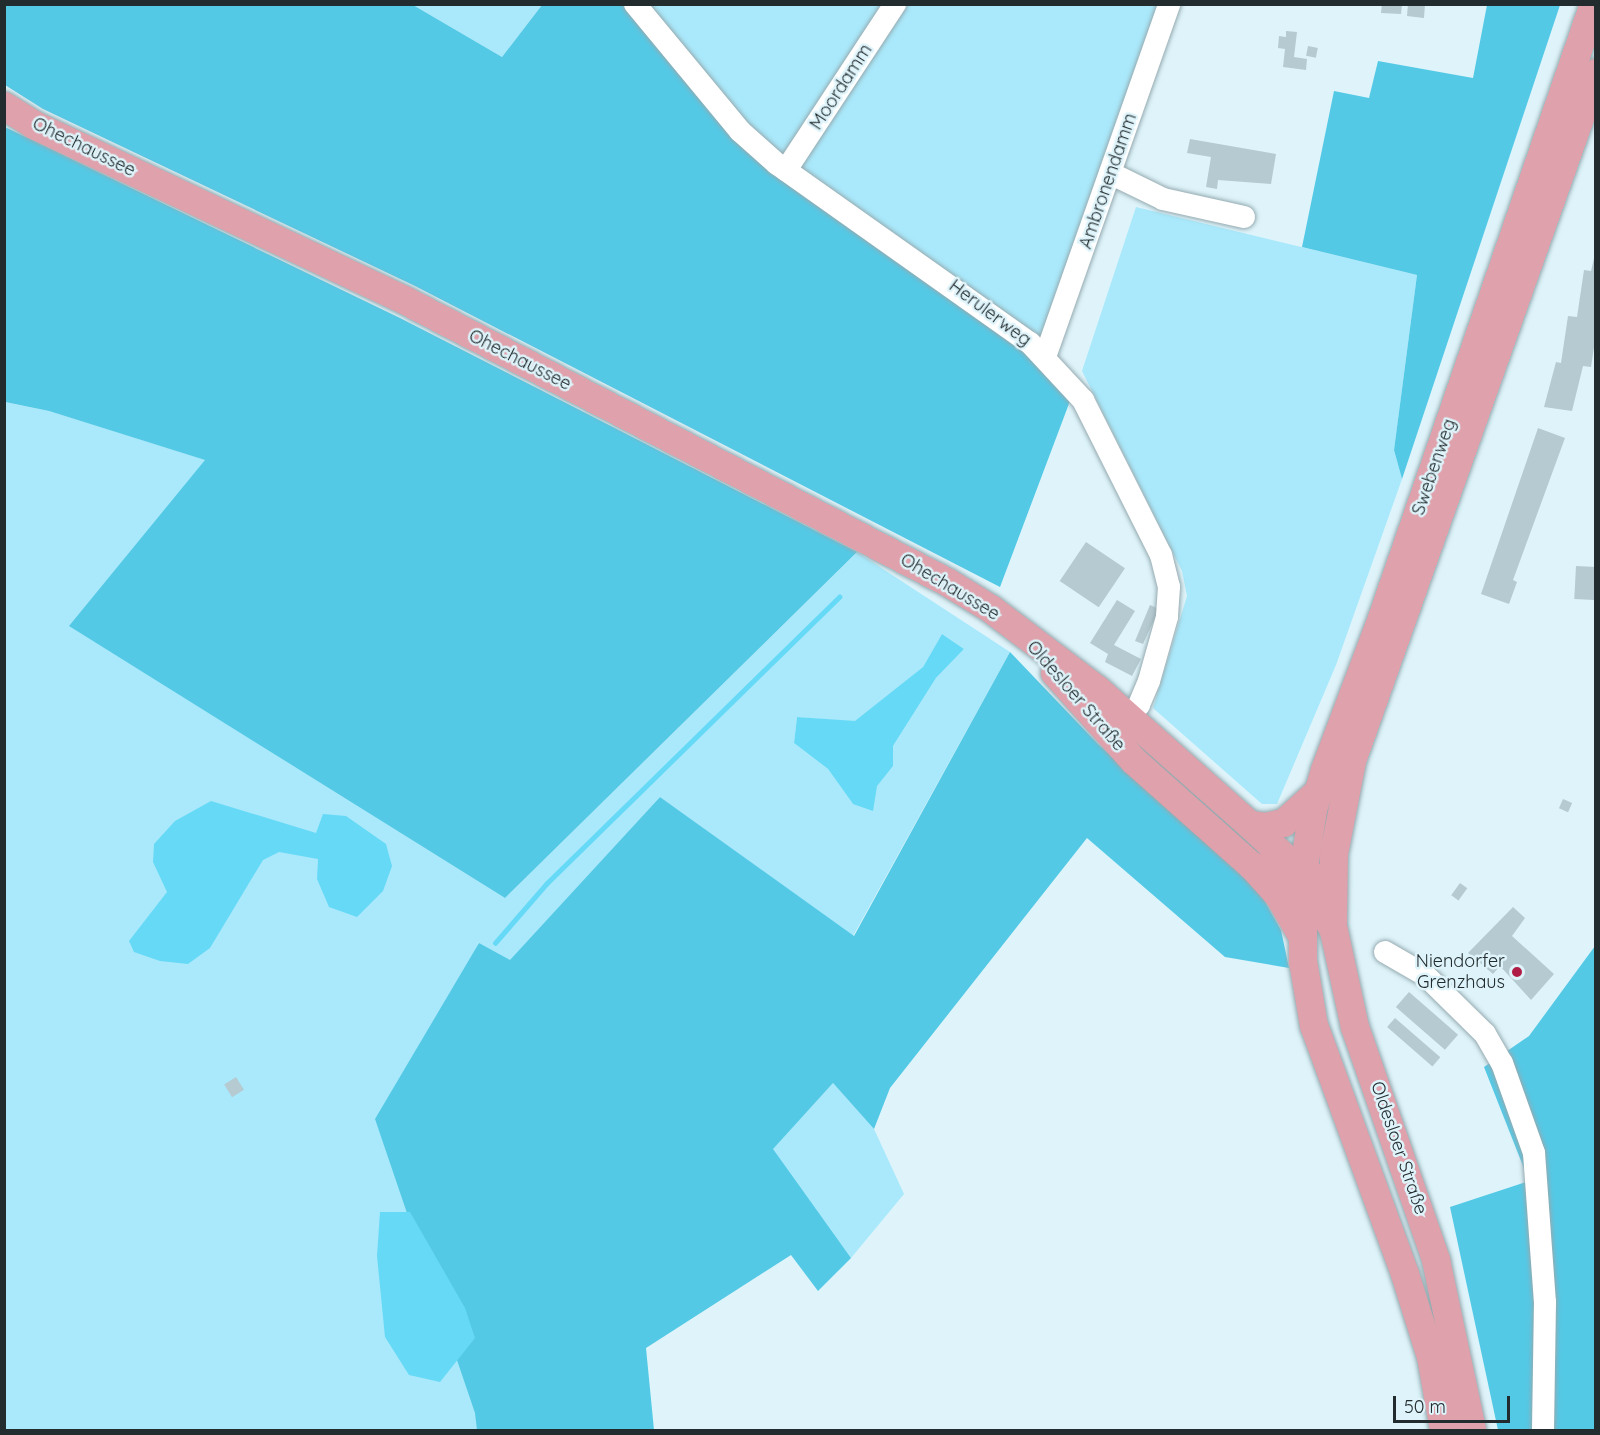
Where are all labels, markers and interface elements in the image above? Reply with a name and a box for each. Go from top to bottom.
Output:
street label: Moordamm [805,40,877,134]
street label: Ambronendamm [1075,110,1141,252]
street label: Ohechaussee [29,113,139,181]
street label: Herulerweg [945,275,1035,351]
street label: Ohechaussee [465,325,575,395]
street label: Swebenweg [1407,416,1461,518]
street label: Ohechaussee [896,549,1004,625]
street label: Oldesloer Straße [1022,636,1130,756]
place label: Niendorfer Grenzhaus [1416,951,1505,994]
marker: Niendorfer Grenzhaus [1510,965,1524,979]
street label: Oldesloer Straße [1366,1079,1432,1217]
scale bar [1396,1384,1513,1422]
text: 50 m [1404,1395,1446,1418]

